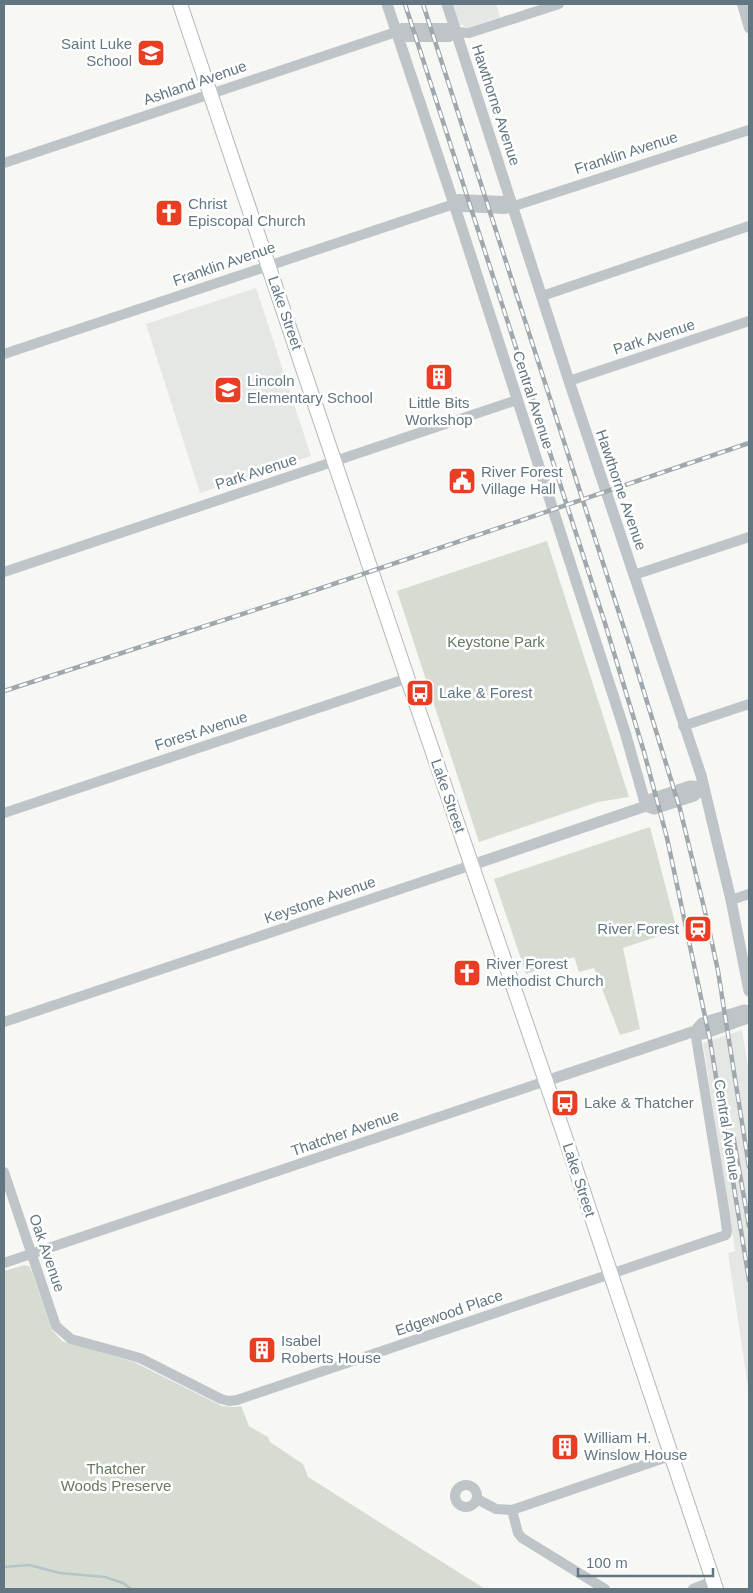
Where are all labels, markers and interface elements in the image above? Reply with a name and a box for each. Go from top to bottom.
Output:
place label: Saint Luke School [61,35,132,69]
school or university icon: Saint Luke School [136,38,166,68]
street label: Hawthorne Avenue [469,42,524,168]
street label: Ashland Avenue [141,57,249,108]
street label: Franklin Avenue [572,128,679,177]
place label: Christ Episcopal Church [188,195,306,229]
church icon: Christ Episcopal Church [154,198,184,228]
street label: Franklin Avenue [170,238,277,289]
street label: Lake Street [265,274,306,353]
street label: Park Avenue [611,315,697,358]
street label: Central Avenue [510,349,557,451]
building icon: Little Bits Workshop [424,362,454,392]
place label: Lincoln Elementary School [247,372,373,406]
school or university icon: Lincoln Elementary School [213,375,243,405]
place label: Little Bits Workshop [405,394,473,428]
street label: Hawthorne Avenue [593,427,650,552]
street label: Park Avenue [213,450,299,493]
place label: River Forest Village Hall [481,463,564,497]
public building icon: River Forest Village Hall [447,466,477,496]
park label: Keystone Park [447,633,545,650]
bus stop icon: Lake & Forest [405,678,435,708]
place label: Lake & Forest [439,684,533,701]
street label: Forest Avenue [152,708,249,754]
street label: Lake Street [428,757,469,836]
street label: Keystone Avenue [262,873,378,927]
station icon: River Forest [683,914,713,944]
place label: River Forest [597,920,680,937]
place label: River Forest Methodist Church [486,955,604,989]
church icon: River Forest Methodist Church [452,958,482,988]
street label: Central Avenue [711,1078,744,1182]
bus stop icon: Lake & Thatcher [550,1088,580,1118]
place label: Lake & Thatcher [584,1094,694,1111]
street label: Thatcher Avenue [289,1106,401,1159]
street label: Lake Street [560,1141,600,1220]
street label: Oak Avenue [26,1212,69,1294]
street label: Edgewood Place [393,1286,505,1339]
place label: Isabel Roberts House [281,1332,381,1366]
building icon: Isabel Roberts House [247,1335,277,1365]
place label: William H. Winslow House [584,1429,687,1463]
building icon: William H. Winslow House [550,1432,580,1462]
park label: Thatcher Woods Preserve [61,1460,171,1494]
scale bar [578,1546,713,1578]
text: 100 m [586,1554,628,1571]

